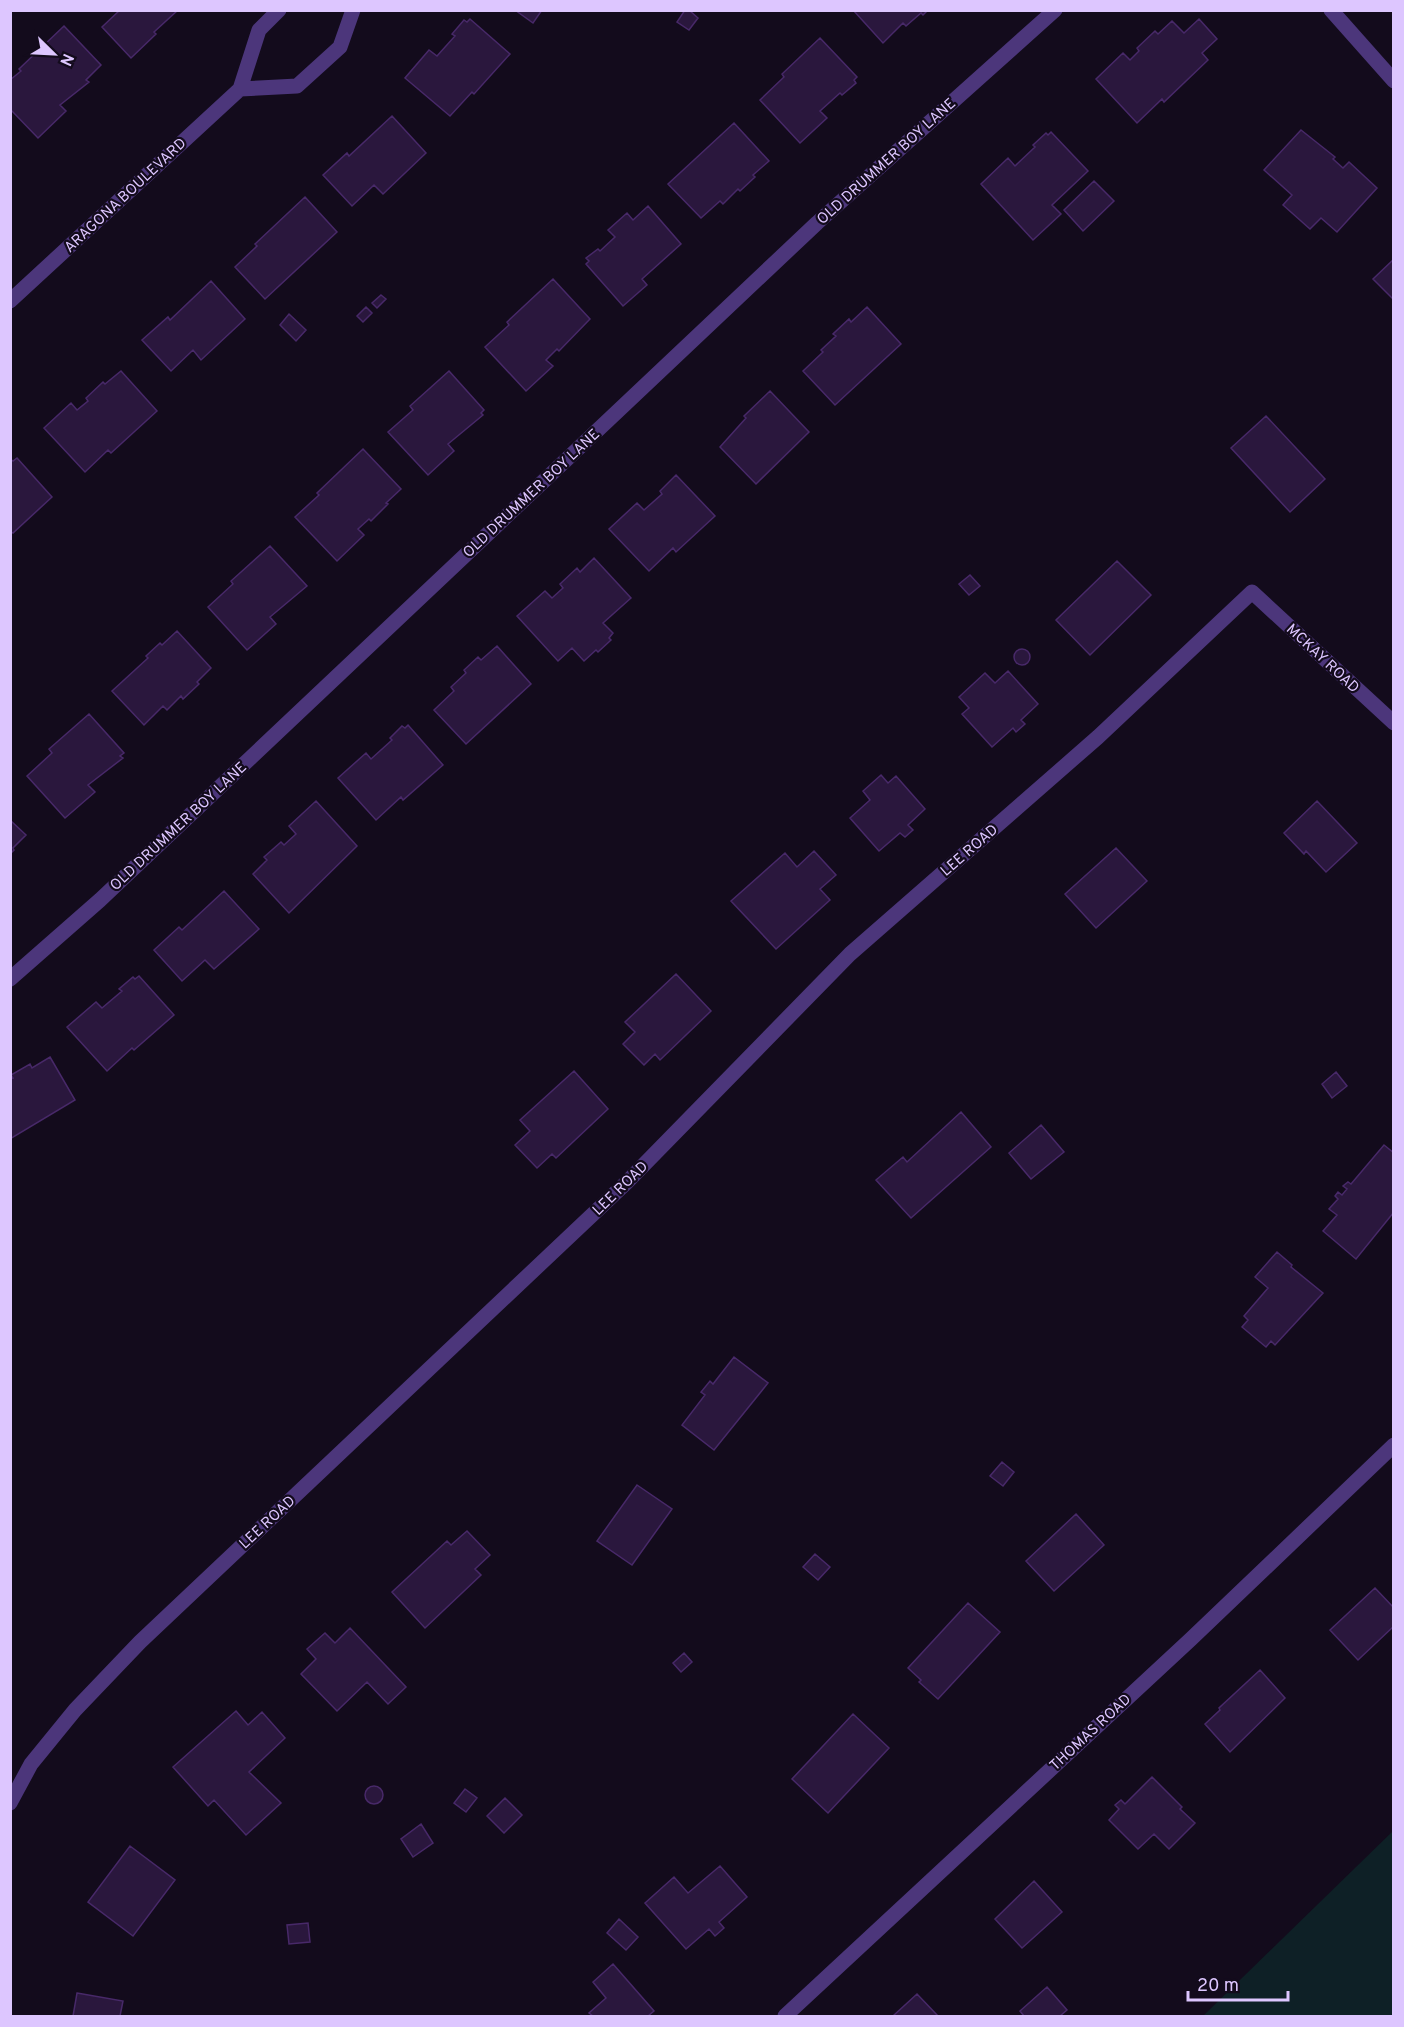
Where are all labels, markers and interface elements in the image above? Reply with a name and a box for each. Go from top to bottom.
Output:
north arrow [24,24,84,84]
text: N [54,50,77,69]
street label: OLD DRUMMER BOY LANE [814,95,960,230]
street label: ARAGONA BOULEVARD [61,134,191,258]
street label: OLD DRUMMER BOY LANE [460,426,604,563]
street label: MCKAY ROAD [1281,620,1363,698]
street label: OLD DRUMMER BOY LANE [107,759,251,896]
street label: LEE ROAD [937,821,1003,881]
street label: LEE ROAD [589,1158,653,1220]
street label: LEE ROAD [236,1492,300,1554]
street label: THOMAS ROAD [1046,1690,1136,1776]
scale bar [1188,1964,1288,2002]
text: 20 m [1197,1975,1239,1998]

